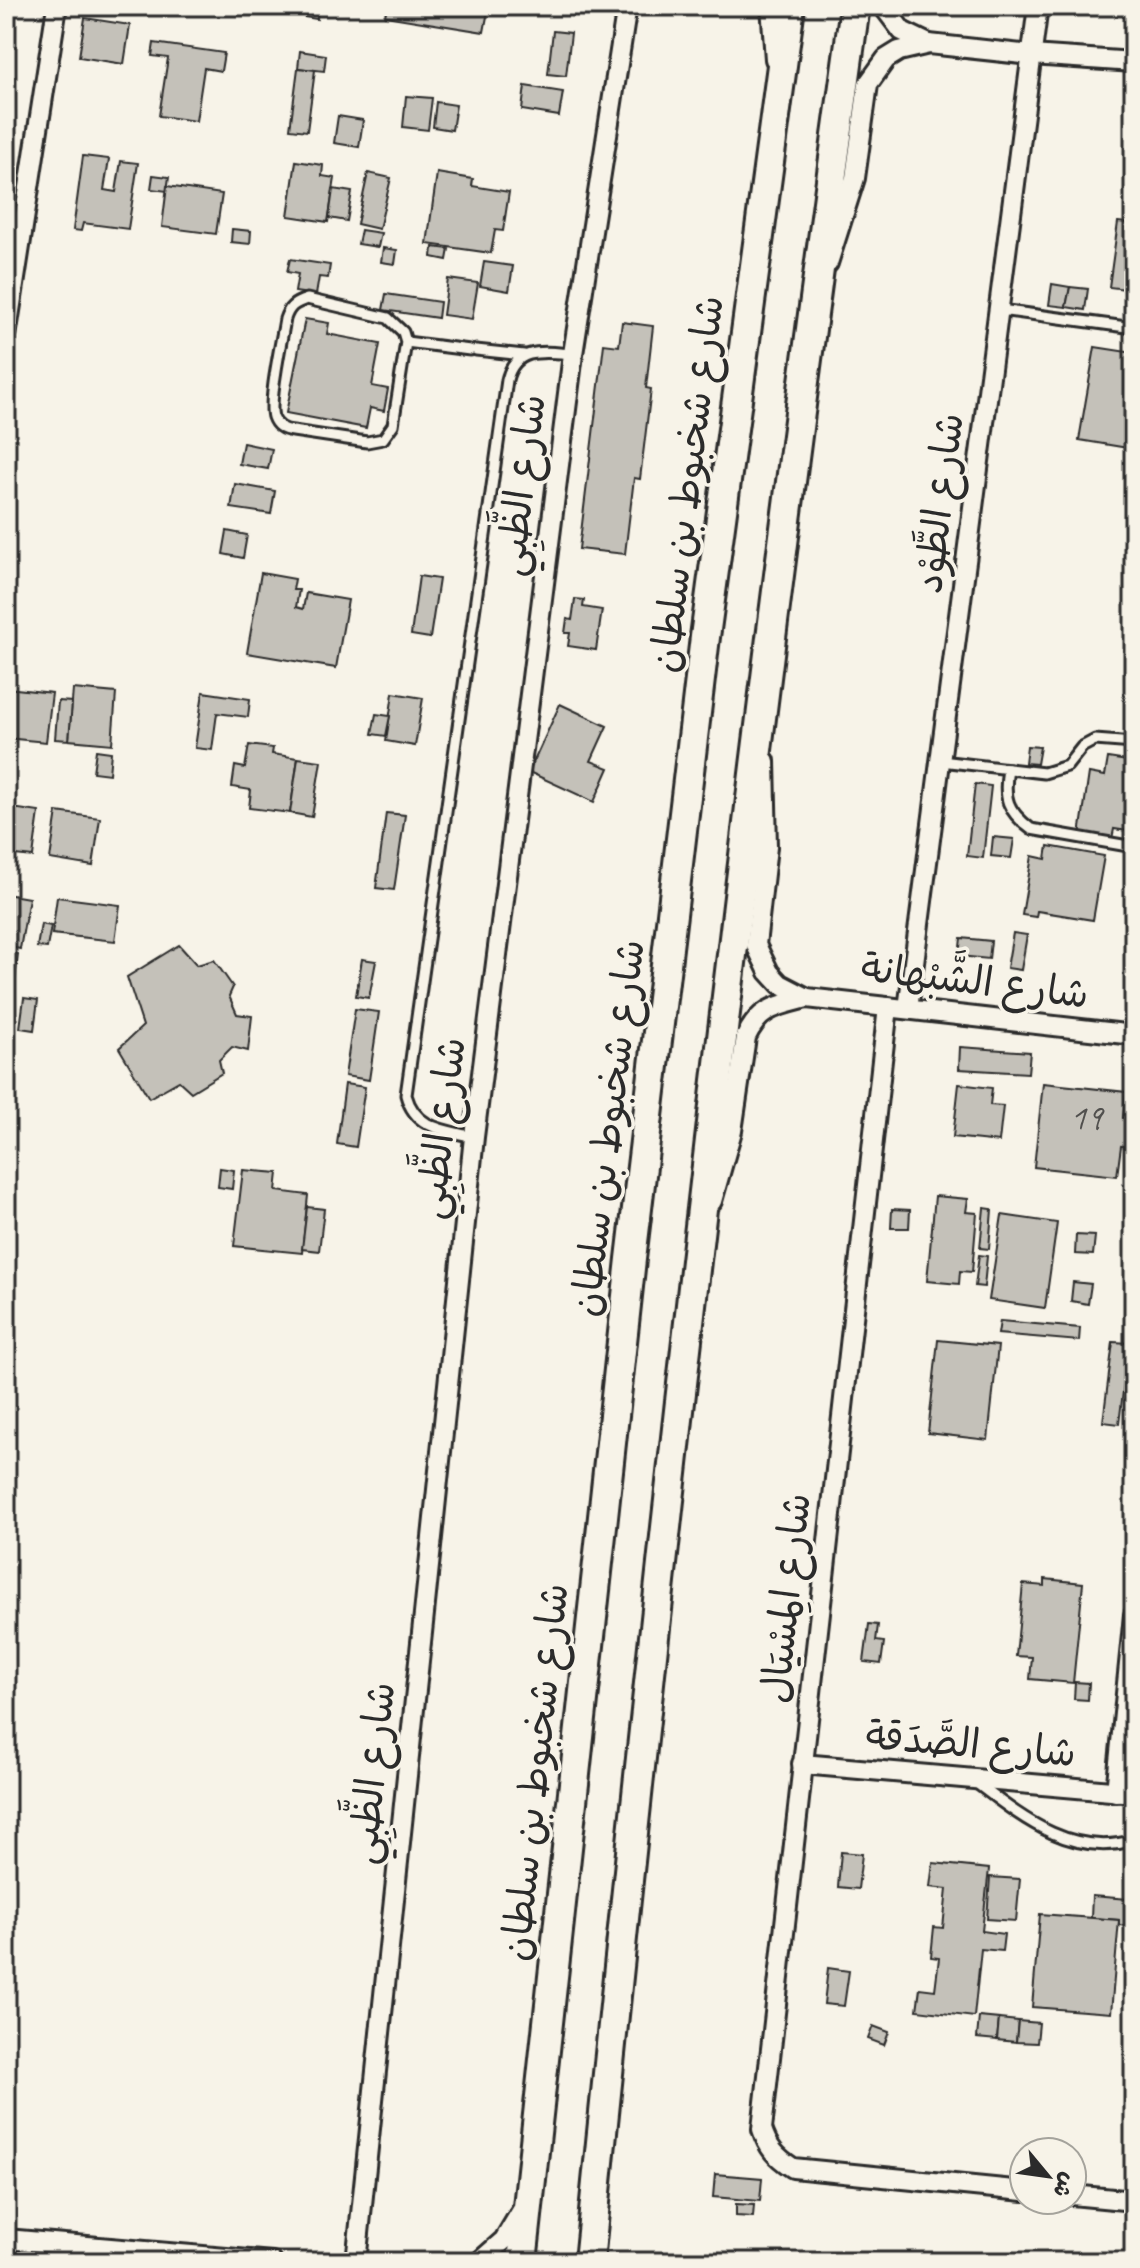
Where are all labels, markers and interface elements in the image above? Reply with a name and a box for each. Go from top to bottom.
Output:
street label: شارع شخبوط بن سلطان [639,293,737,676]
street label: شارع الظَّبِي [477,390,566,580]
street label: شارع الطَّوْد [903,410,977,596]
street label: شارع الشَّبْهانة [858,936,1092,1022]
street label: شارع شخبوط بن سلطان [560,937,658,1320]
street label: شارع الظَّبِي [397,1033,486,1223]
house number: 19 [1070,1094,1105,1140]
street label: شارع المِسْيَال [750,1491,824,1706]
street label: شارع شخبوط بن سلطان [490,1581,582,1964]
street label: شارع الظَّبِي [329,1679,415,1868]
street label: شارع الصَّدَقة [864,1710,1078,1780]
north arrow [1008,2136,1088,2216]
text: ش [1047,2168,1083,2203]

